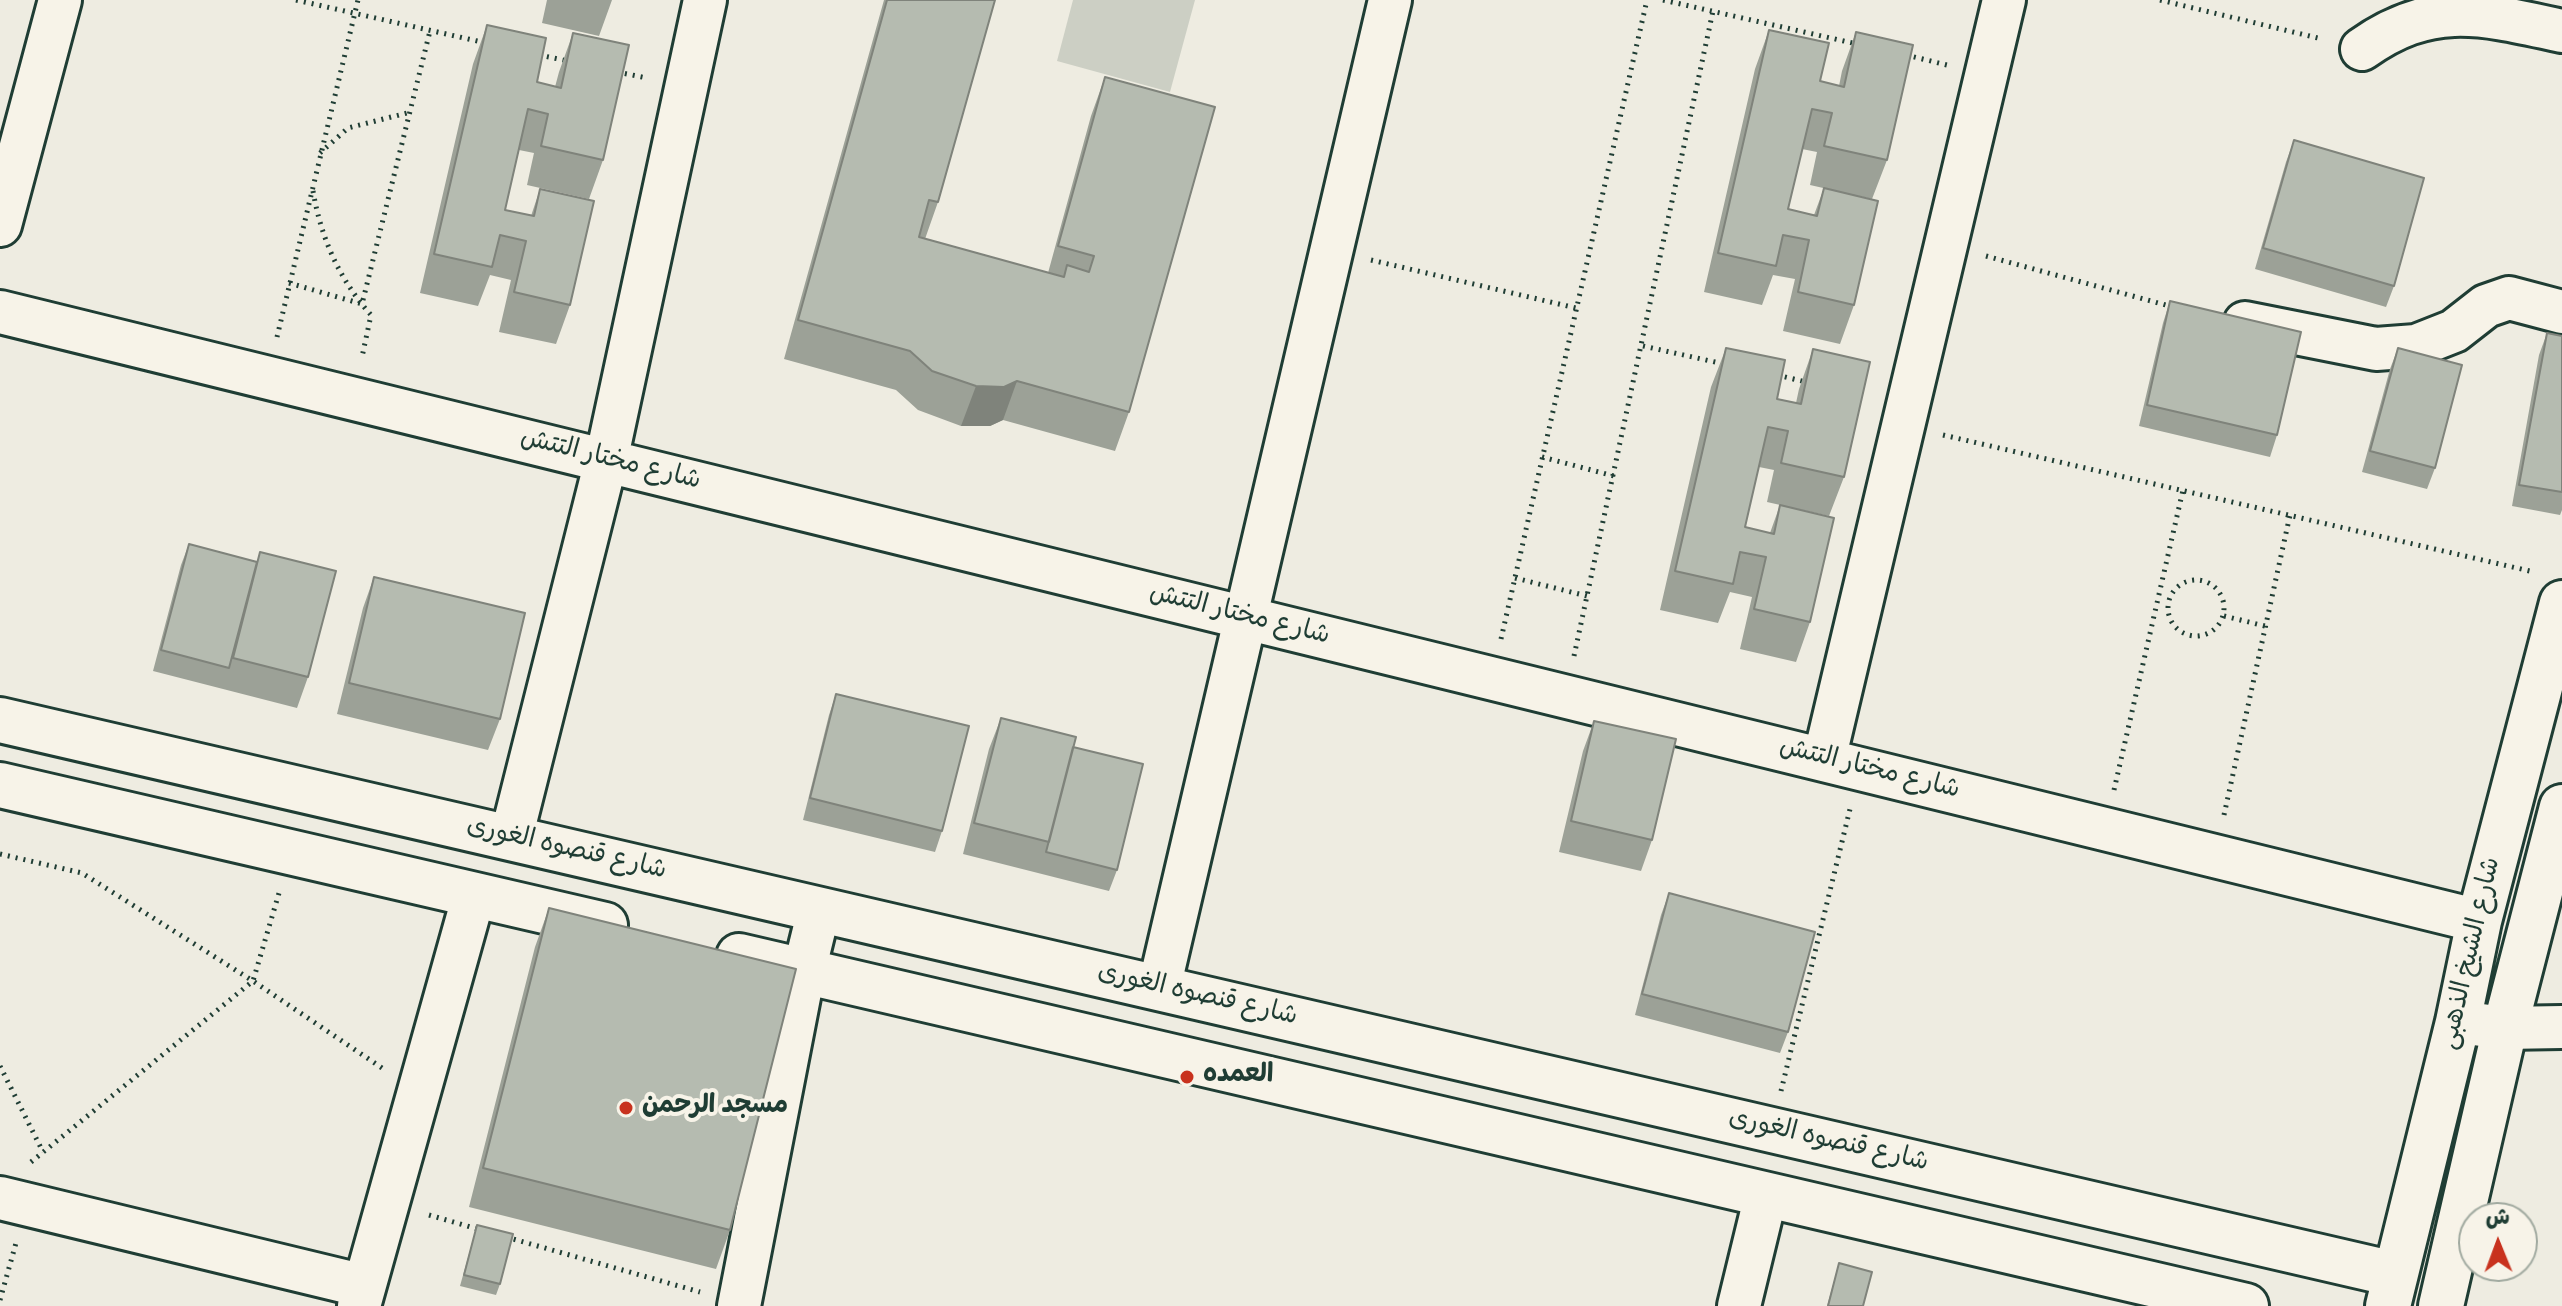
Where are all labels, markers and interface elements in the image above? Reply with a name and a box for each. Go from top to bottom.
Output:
street label: شارع مختار التتش [517,425,703,499]
street label: شارع مختار التتش [1146,580,1332,654]
street label: شارع مختار التتش [1776,734,1962,808]
street label: شارع قنصوه الغورى [463,813,669,889]
street label: شارع الشيخ الذهبى [2436,855,2510,1053]
street label: شارع قنصوه الغورى [1094,959,1300,1035]
place label: العمده [1203,1061,1273,1093]
marker: العمده [1178,1068,1196,1086]
place label: مسجد الرحمن [642,1092,788,1124]
marker: مسجد الرحمن [617,1099,635,1117]
street label: شارع قنصوه الغورى [1725,1105,1931,1181]
north arrow [2458,1202,2538,1282]
text: ش [2485,1204,2510,1235]

